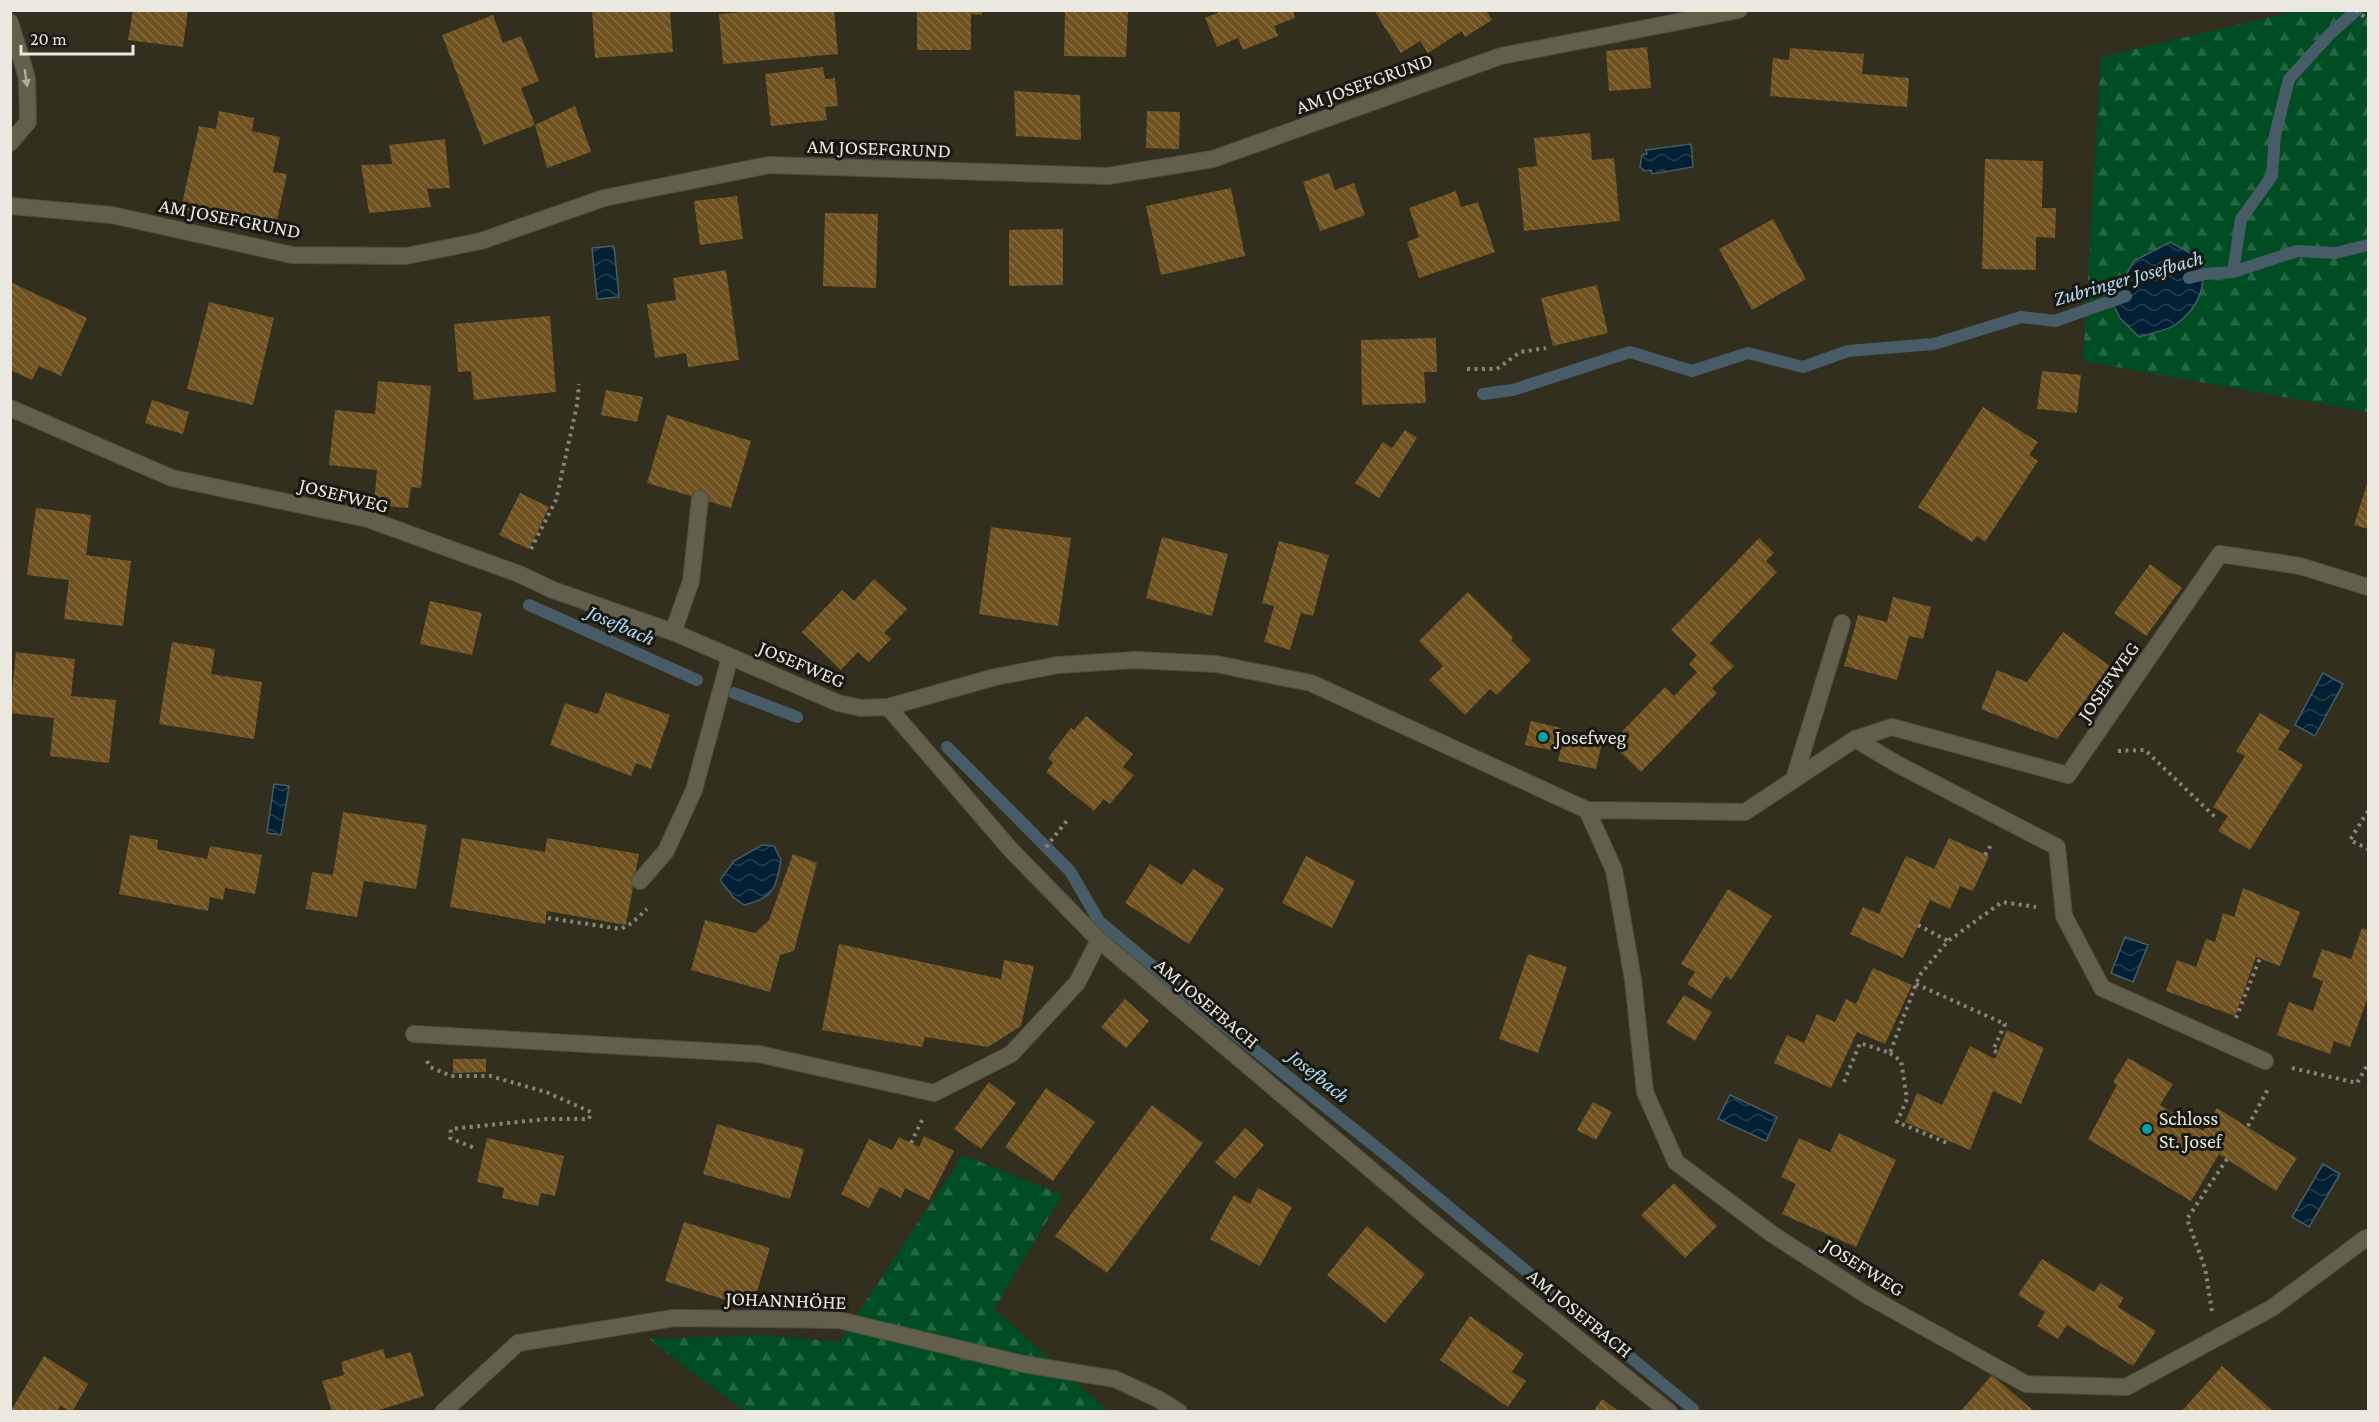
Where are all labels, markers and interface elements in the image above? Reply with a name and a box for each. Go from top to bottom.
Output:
scale bar [21,18,134,56]
text: 20 m [30,29,67,49]
street label: AM JOSEFGRUND [1293,48,1436,119]
one-way arrow [22,69,31,88]
street label: AM JOSEFGRUND [807,134,951,163]
street label: AM JOSEFGRUND [157,193,303,244]
water label: Zubringer Josefbach [2050,245,2206,311]
street label: JOSEFWEG [295,473,391,518]
water label: Josefbach [580,598,659,651]
street label: JOSEFWEG [753,635,848,693]
street label: JOSEFWEG [2072,637,2144,727]
place label: Josefweg [1553,726,1626,749]
marker: Josefweg [1536,730,1550,744]
street label: AM JOSEFBACH [1150,953,1263,1053]
water label: Josefbach [1280,1042,1354,1108]
place label: Schloss St. Josef [2159,1107,2223,1153]
marker: Schloss St. Josef [2140,1122,2154,1136]
street label: JOSEFWEG [1817,1232,1909,1301]
street label: AM JOSEFBACH [1523,1264,1637,1363]
street label: JOHANNHÖHE [723,1287,847,1314]

